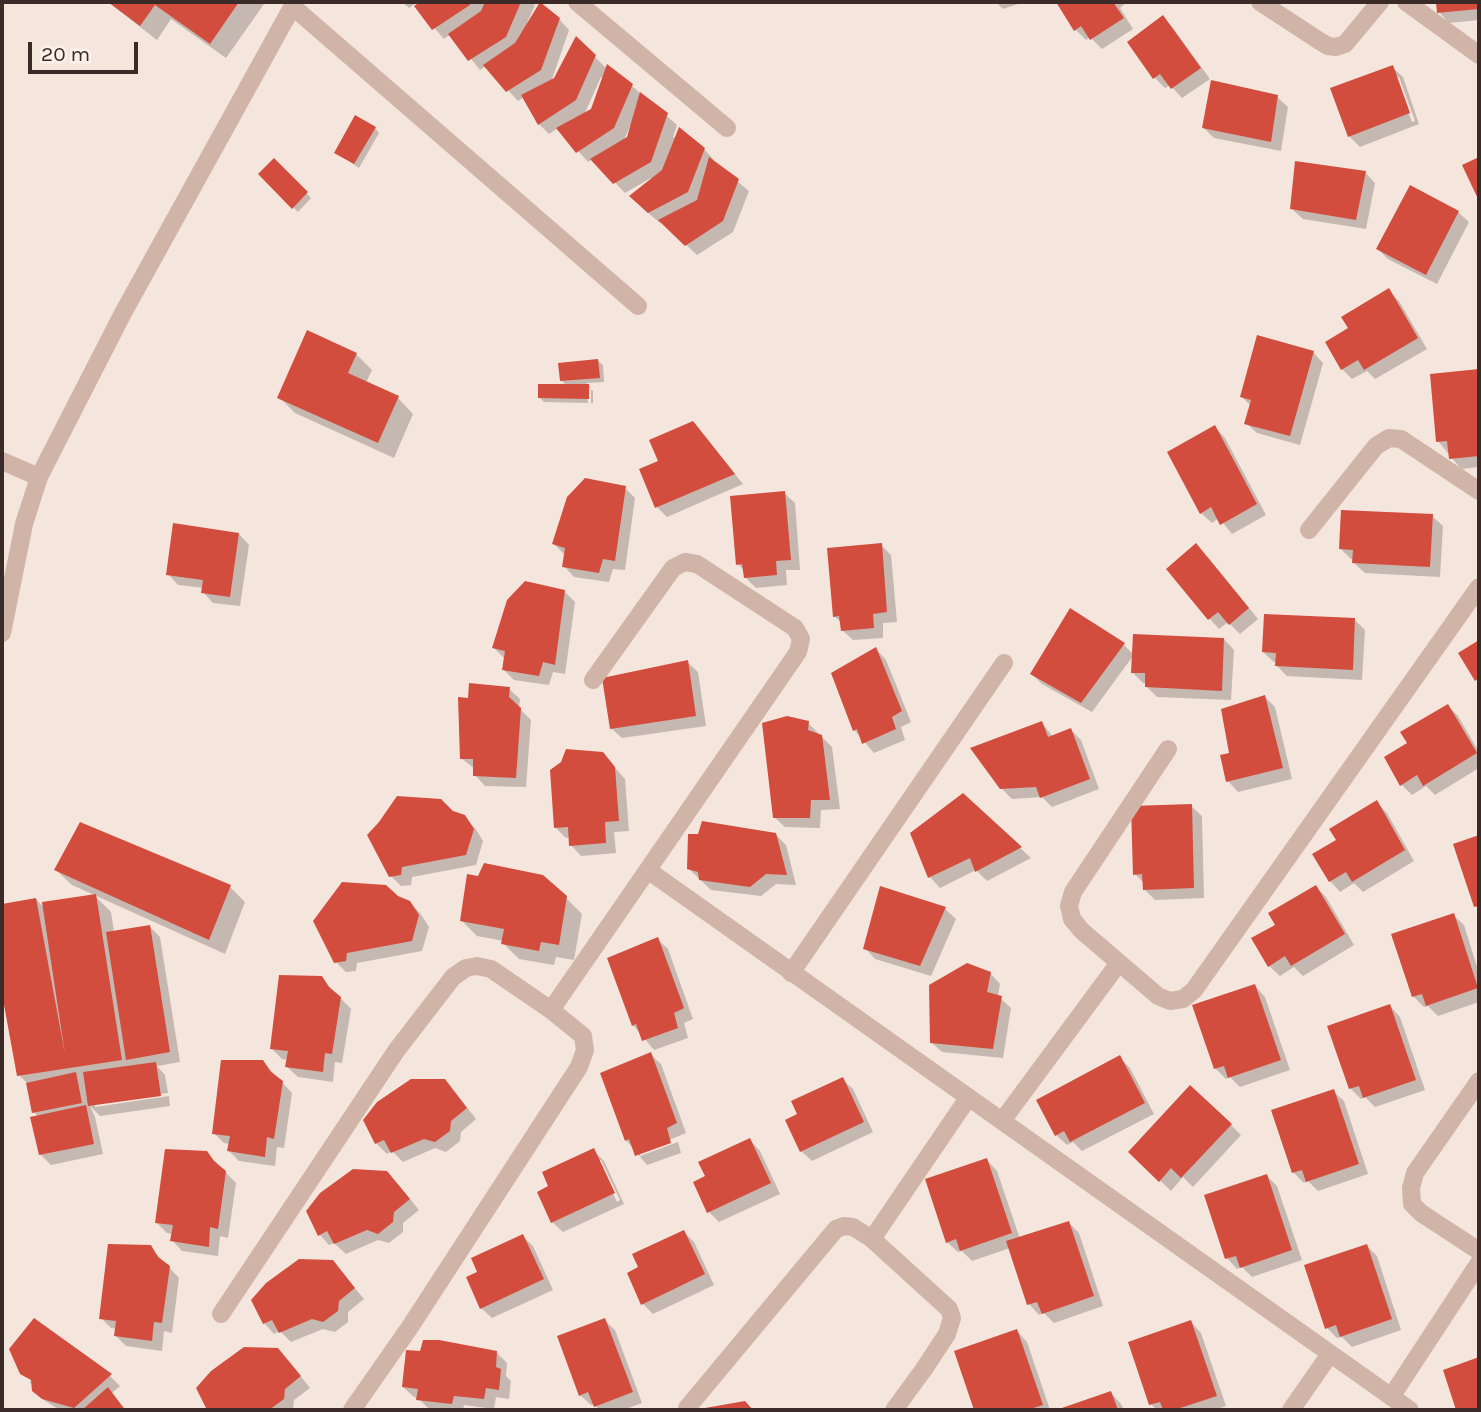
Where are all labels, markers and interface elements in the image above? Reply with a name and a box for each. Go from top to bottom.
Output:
scale bar [32,28,142,72]
text: 20 m [41,42,90,66]

